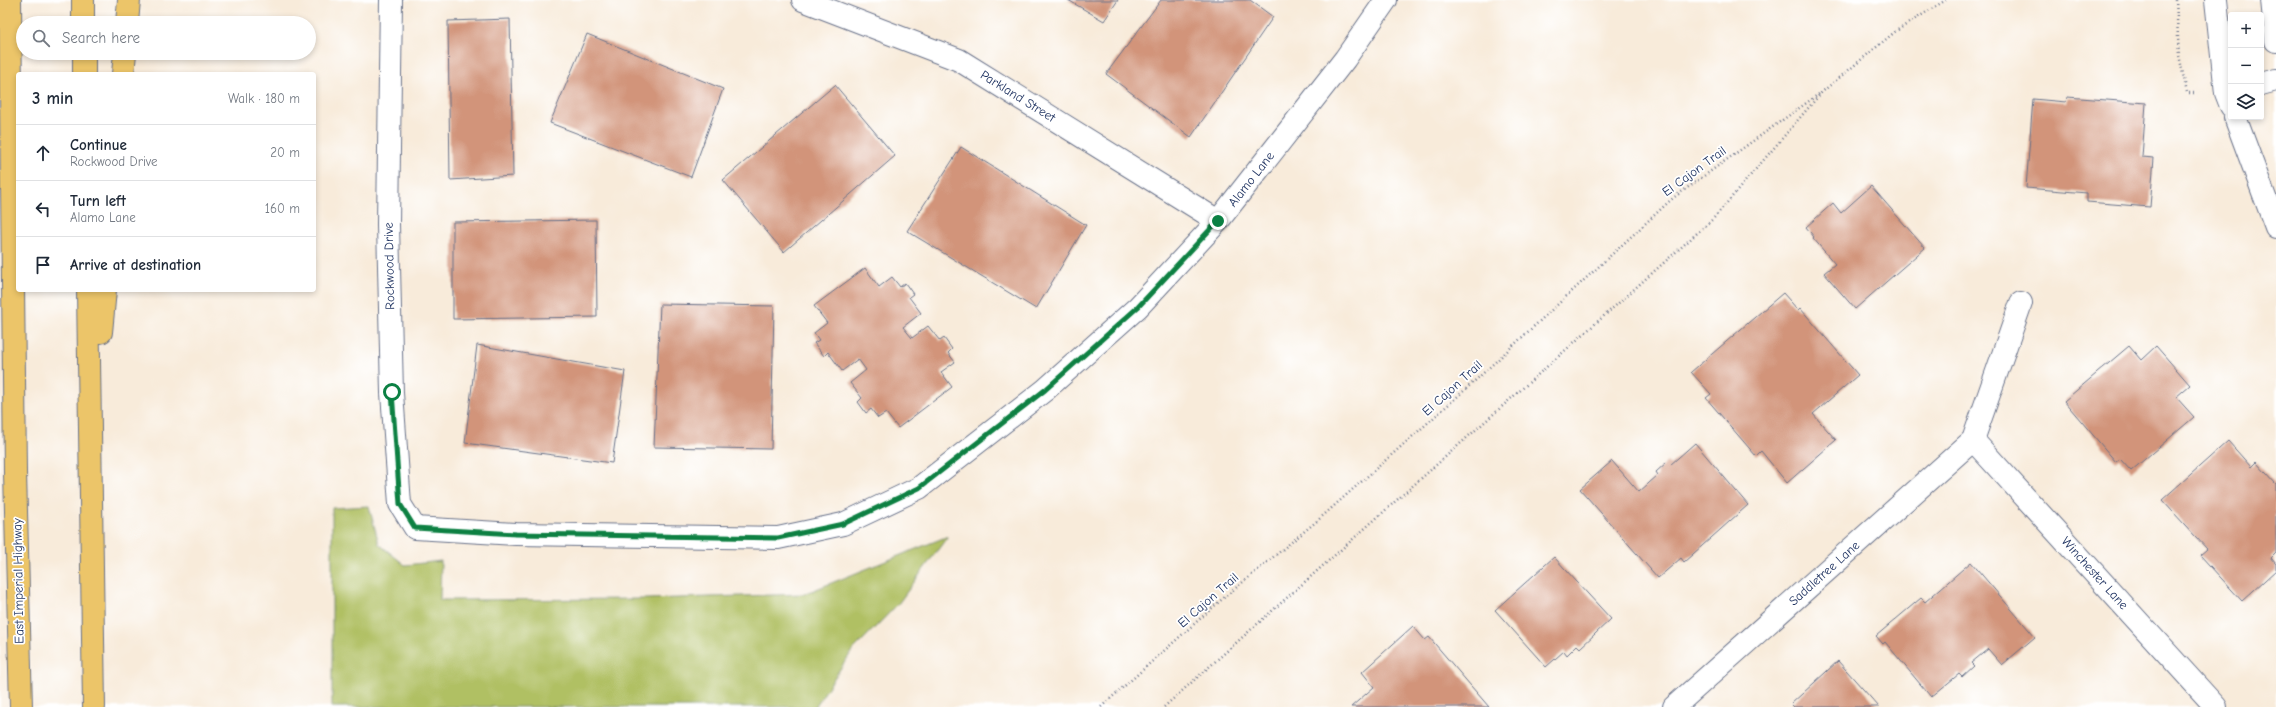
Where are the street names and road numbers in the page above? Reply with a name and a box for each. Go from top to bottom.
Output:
street label: Parkland Street [978,67,1059,126]
street label: El Cajon Trail [1659,143,1729,199]
street label: Alamo Lane [1225,148,1277,210]
street label: Rockwood Drive [381,222,397,310]
street label: El Cajon Trail [1419,357,1485,419]
street label: East Imperial Highway [9,518,27,644]
street label: Winchester Lane [2058,534,2132,613]
street label: Saddletree Lane [1786,537,1863,609]
street label: El Cajon Trail [1175,570,1241,630]

